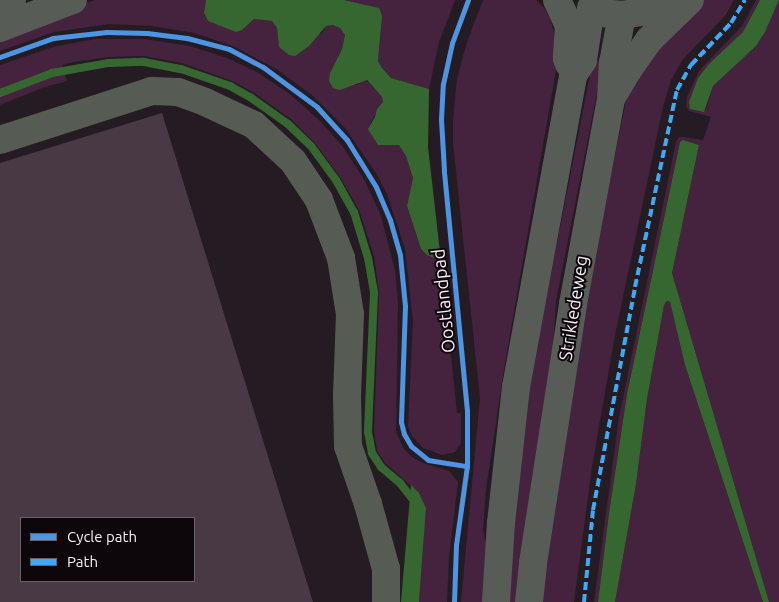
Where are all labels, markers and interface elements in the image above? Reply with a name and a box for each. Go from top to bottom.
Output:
street label: Oostlandpad [427,248,459,354]
street label: Strikledeweg [554,254,592,362]
legend [20,517,195,582]
text: Cycle path [67,528,137,545]
text: Path [67,553,98,570]

